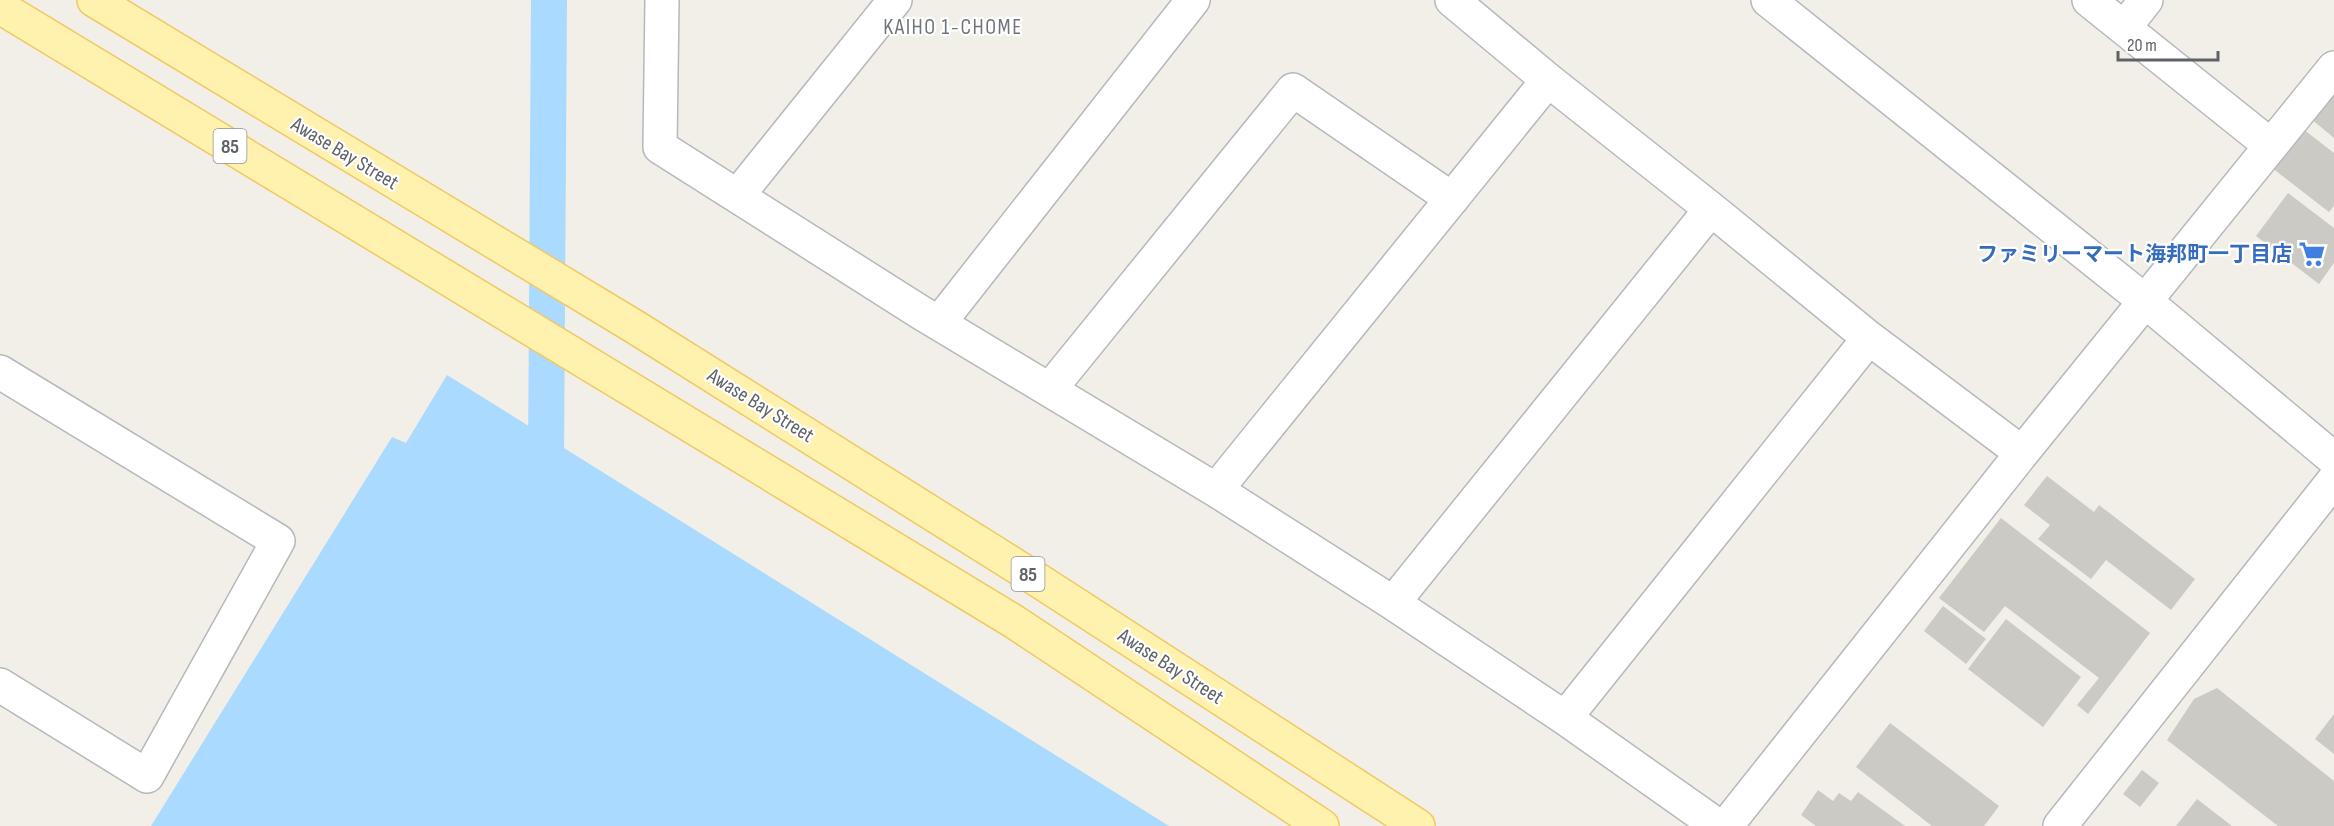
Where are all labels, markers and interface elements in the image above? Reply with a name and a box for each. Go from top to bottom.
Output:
district label: KAIHO 1-CHOME [883,14,1023,41]
scale bar [2118,24,2218,62]
text: 20 m [2127,35,2157,56]
street label: Awase Bay Street [286,111,403,195]
road number: 85 [214,129,246,163]
supermarket icon: ファミリーマート海邦町一丁目店 [2297,239,2327,269]
place label: ファミリーマート海邦町一丁目店 [1977,242,2292,267]
street label: Awase Bay Street [702,362,819,448]
road number: 85 [1012,557,1044,591]
street label: Awase Bay Street [1112,623,1228,710]

